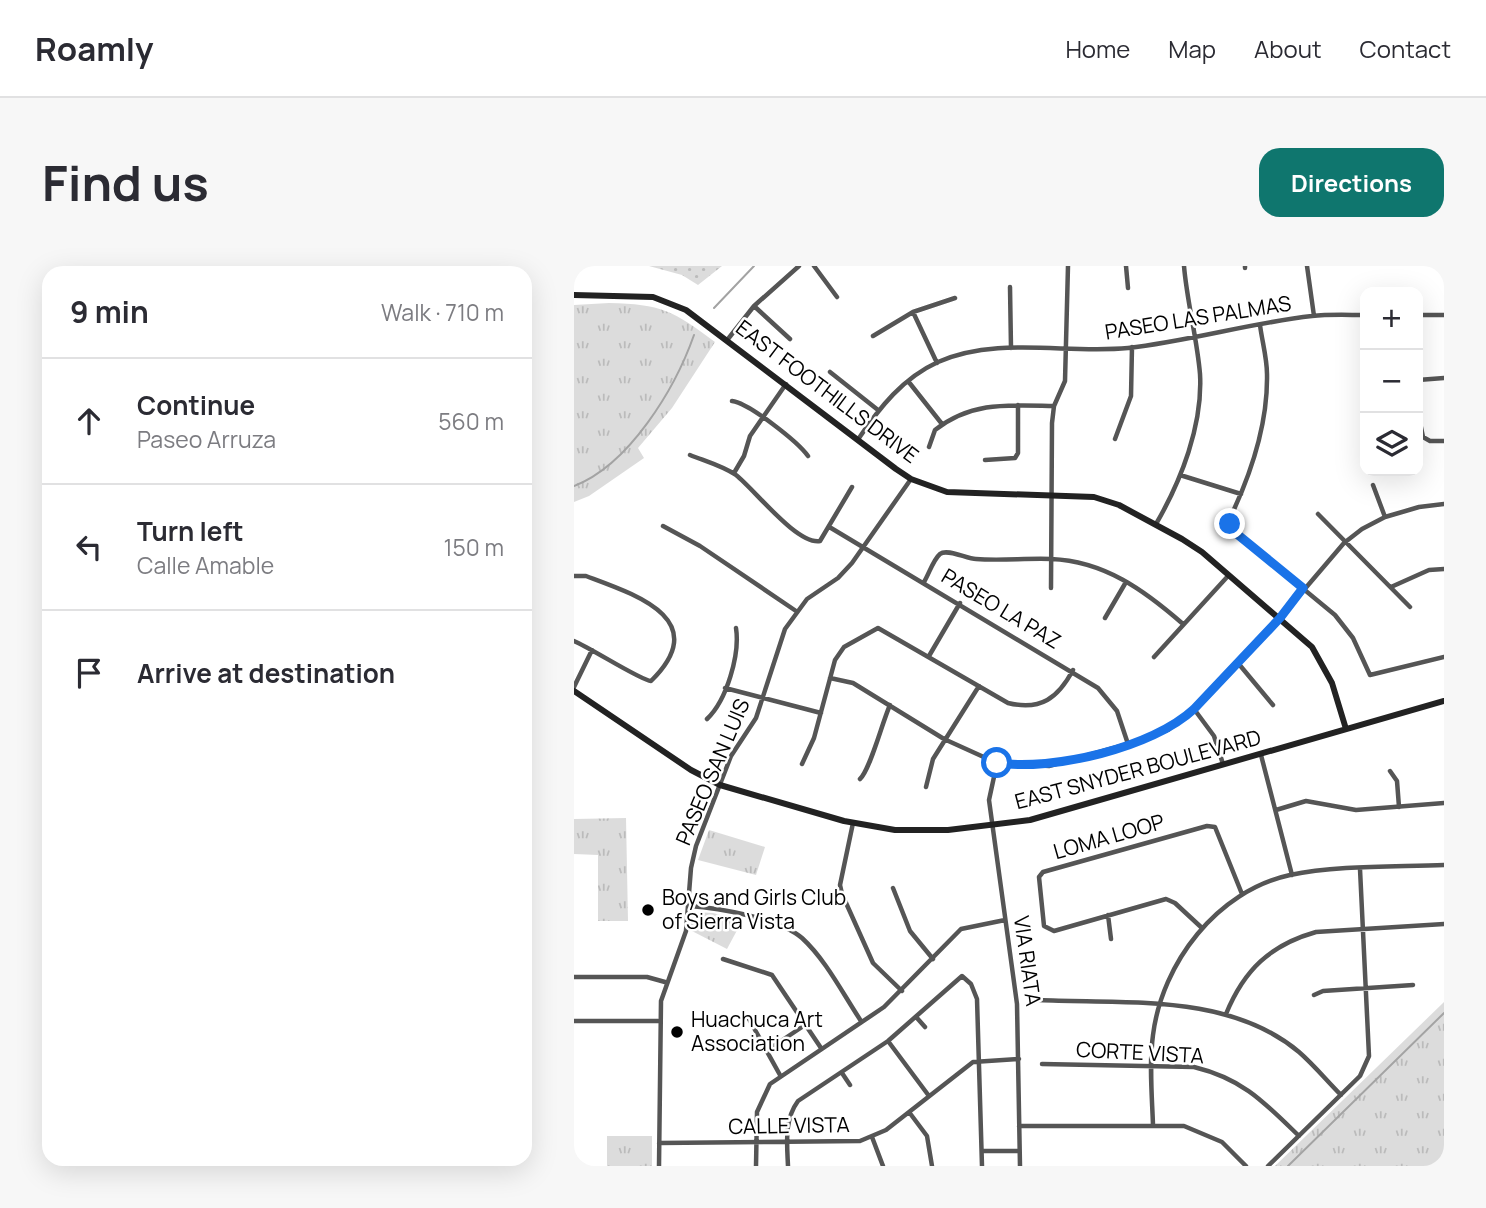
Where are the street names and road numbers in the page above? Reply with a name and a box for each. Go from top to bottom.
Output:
street label: PASEO LAS PALMAS [1103,288,1293,346]
street label: EAST FOOTHILLS DRIVE [731,313,925,469]
street label: PASEO LA PAZ [937,562,1066,655]
street label: PASEO SAN LUIS [669,694,756,849]
street label: EAST SNYDER BOULEVARD [1012,723,1264,815]
street label: LOMA LOOP [1050,807,1168,865]
street label: VIA RIATA [1008,914,1048,1008]
street label: CORTE VISTA [1075,1035,1205,1069]
street label: CALLE VISTA [728,1110,850,1140]

